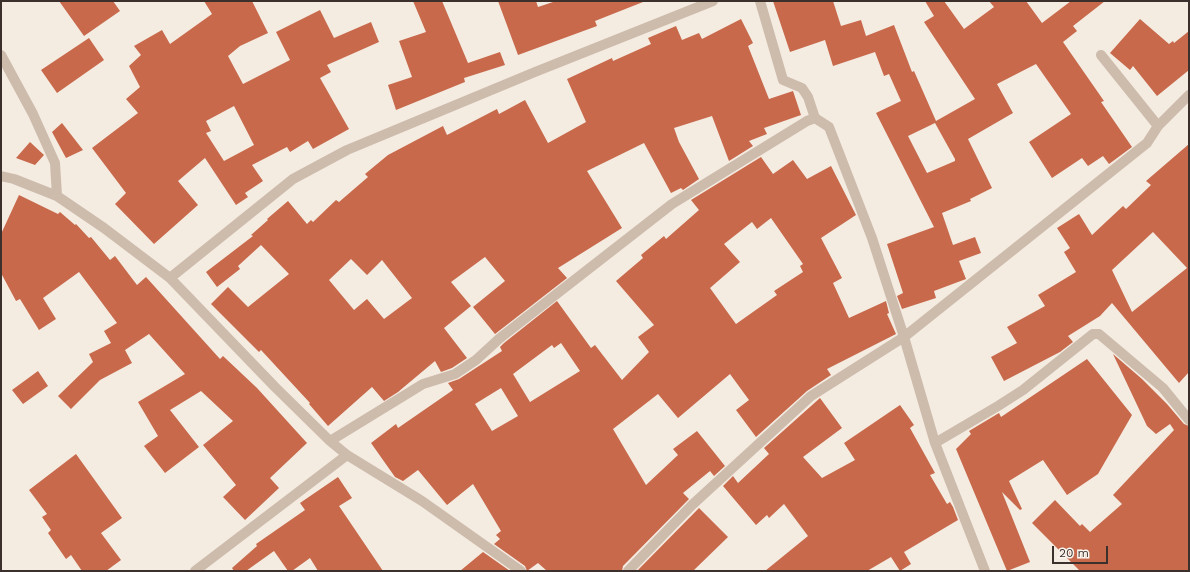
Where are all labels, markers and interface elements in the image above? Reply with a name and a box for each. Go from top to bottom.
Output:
scale bar [1054,538,1110,564]
text: 20 m [1059,546,1089,560]

